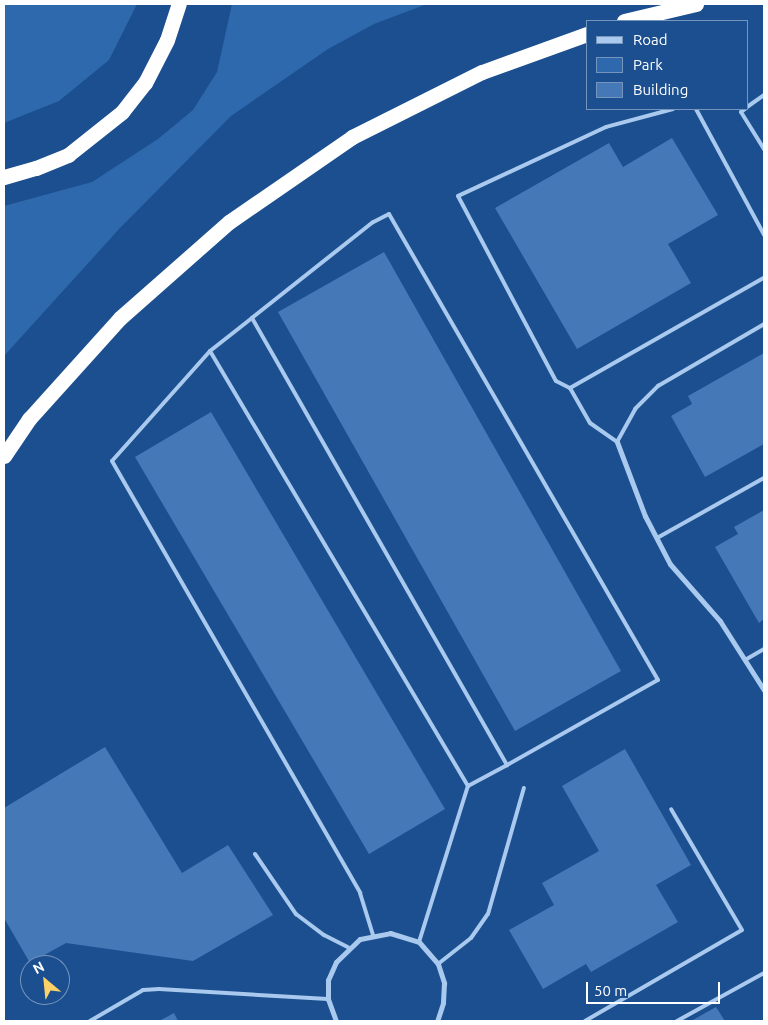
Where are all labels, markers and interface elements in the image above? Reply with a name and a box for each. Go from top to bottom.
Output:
legend [586,20,748,110]
text: Road [633,31,668,48]
text: Park [633,56,663,73]
text: Building [633,81,688,98]
north arrow [20,955,70,1005]
text: N [30,958,47,977]
scale bar [588,972,722,1004]
text: 50 m [594,982,627,999]

